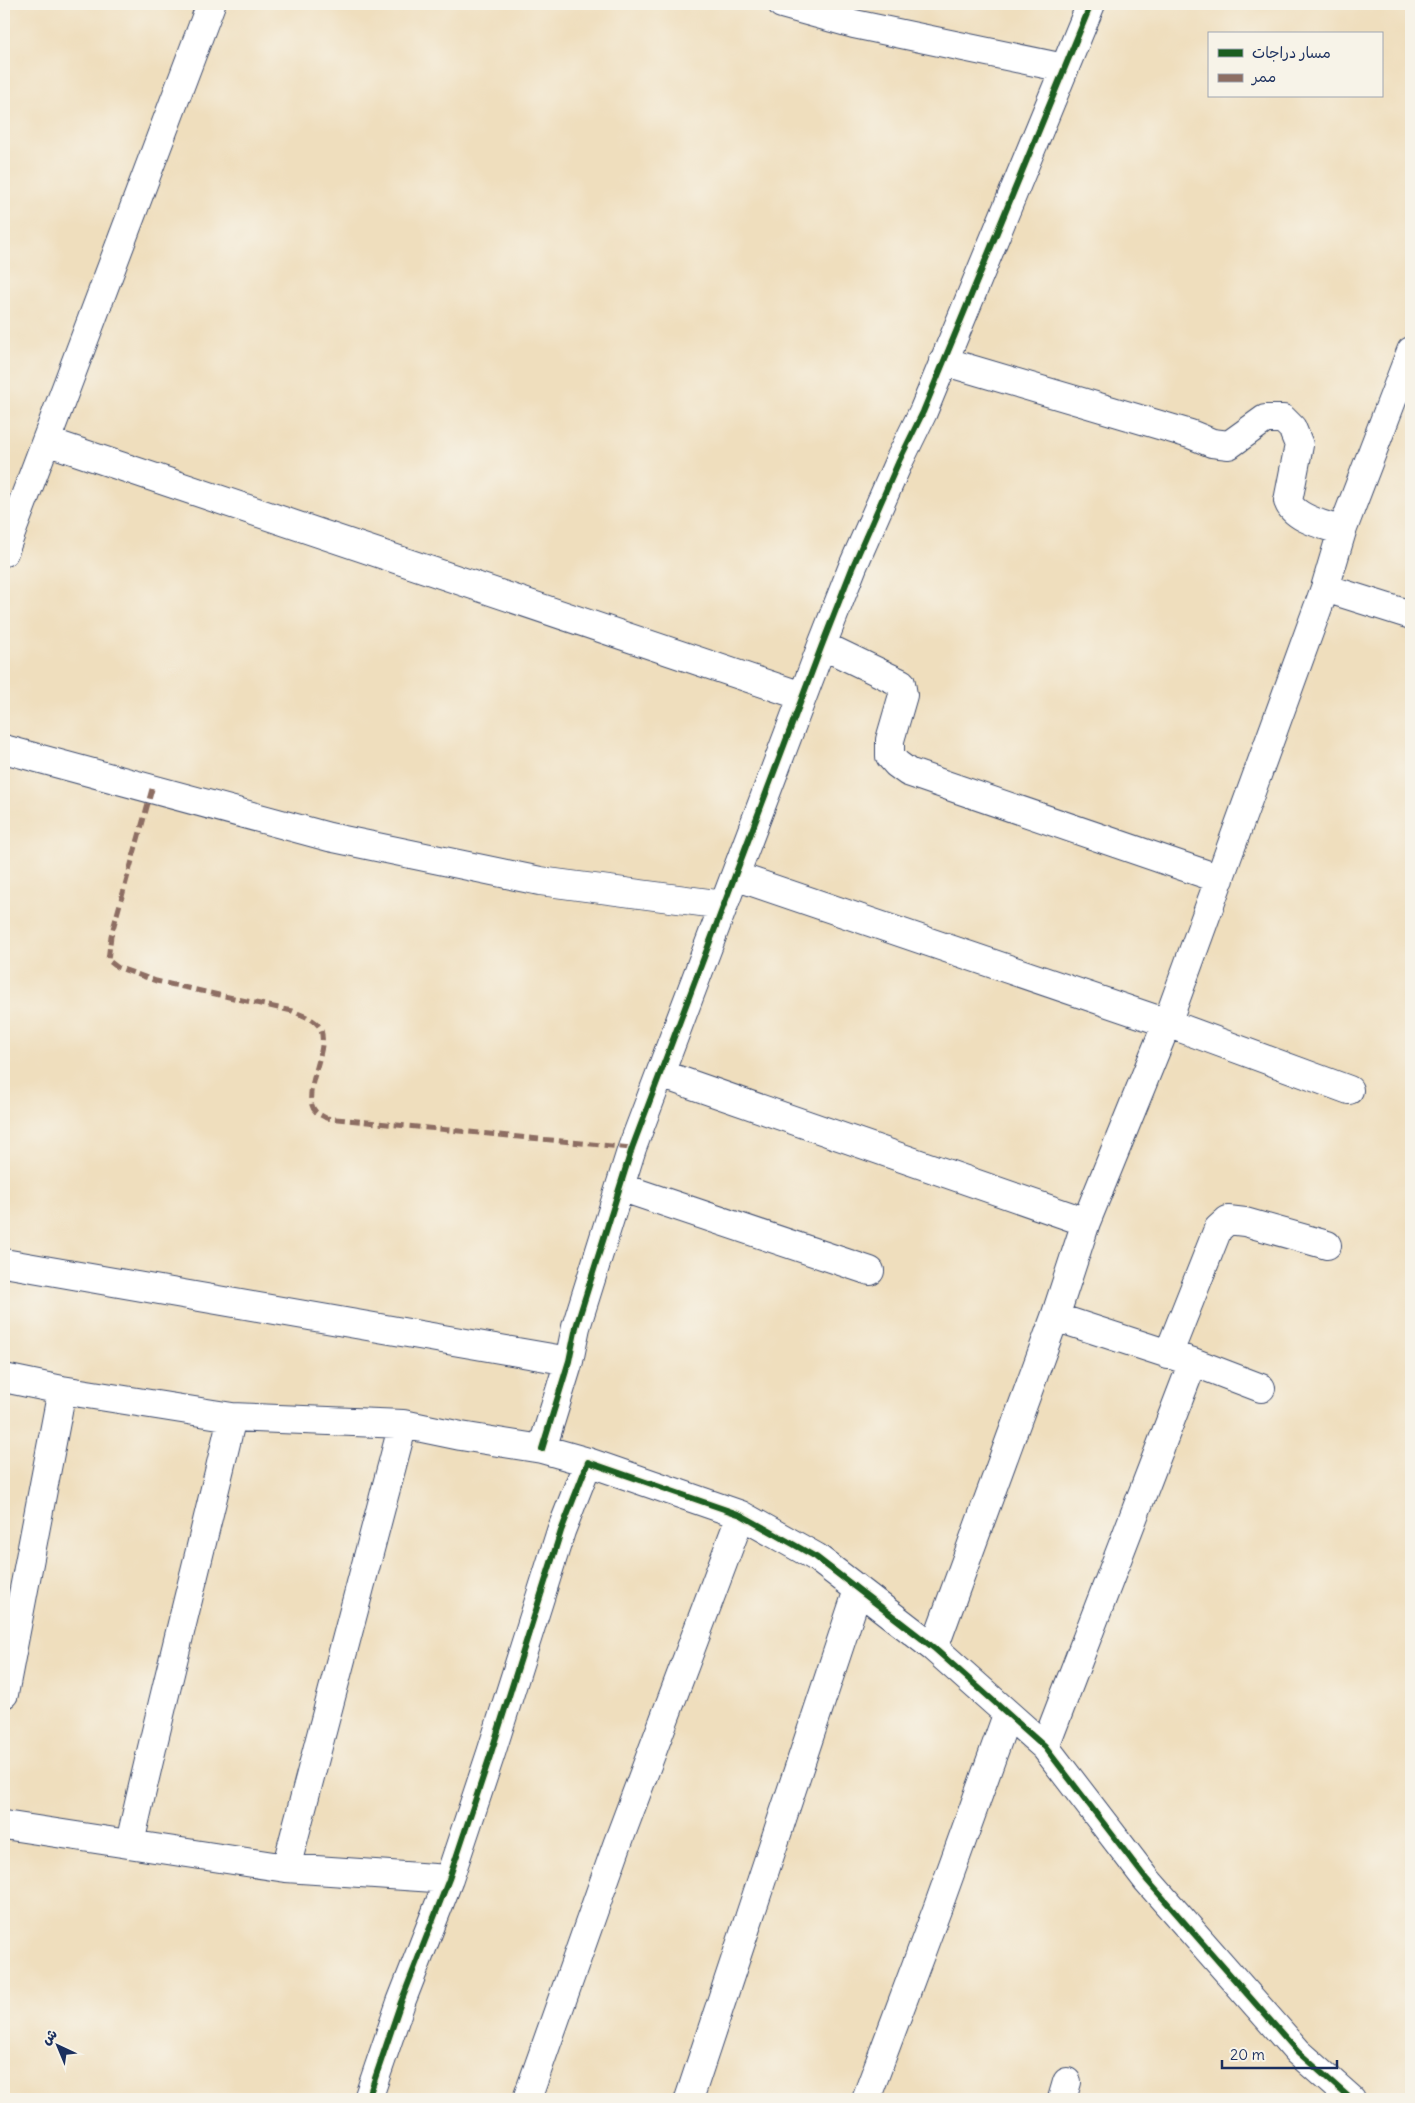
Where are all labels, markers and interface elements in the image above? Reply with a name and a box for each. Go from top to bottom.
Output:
legend [1208,32,1382,98]
text: مسار دراجات [1252,43,1331,62]
text: ممر [1250,67,1276,86]
north arrow [32,2020,82,2070]
text: ش [37,2025,61,2048]
scale bar [1222,2038,1338,2070]
text: 20 m [1230,2045,1265,2064]

